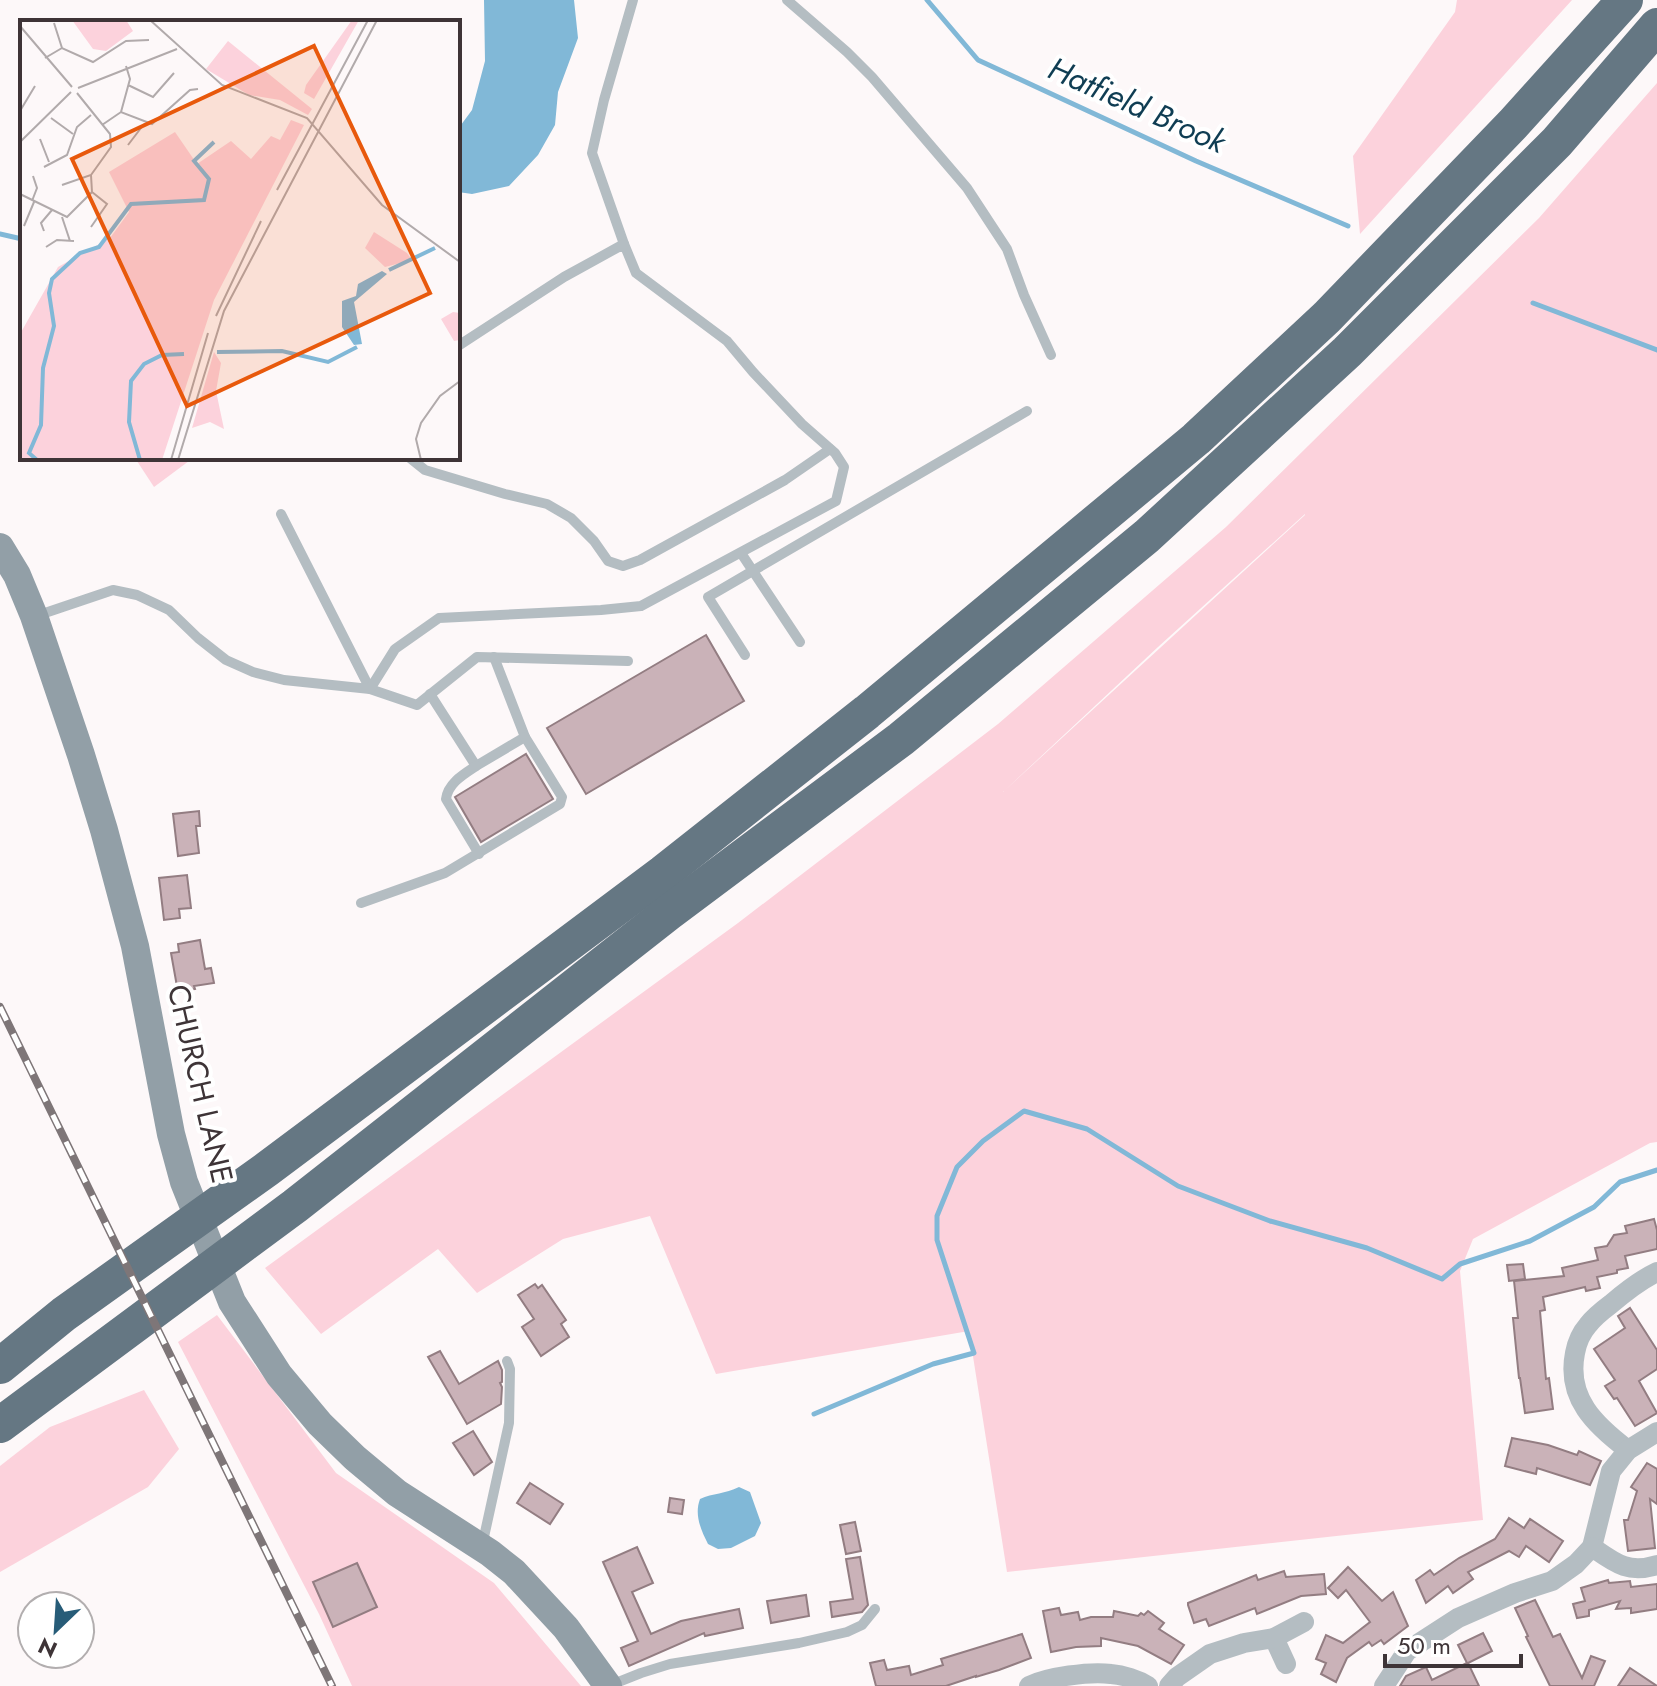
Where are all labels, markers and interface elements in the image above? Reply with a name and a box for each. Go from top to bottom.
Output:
inset map [20,20,460,460]
water label: Hatfield Brook [1041,45,1234,165]
street label: CHURCH LANE [157,980,244,1187]
north arrow [16,1590,96,1670]
scale bar [1385,1618,1521,1668]
text: 50 m [1397,1628,1451,1663]
text: N [33,1630,62,1666]

